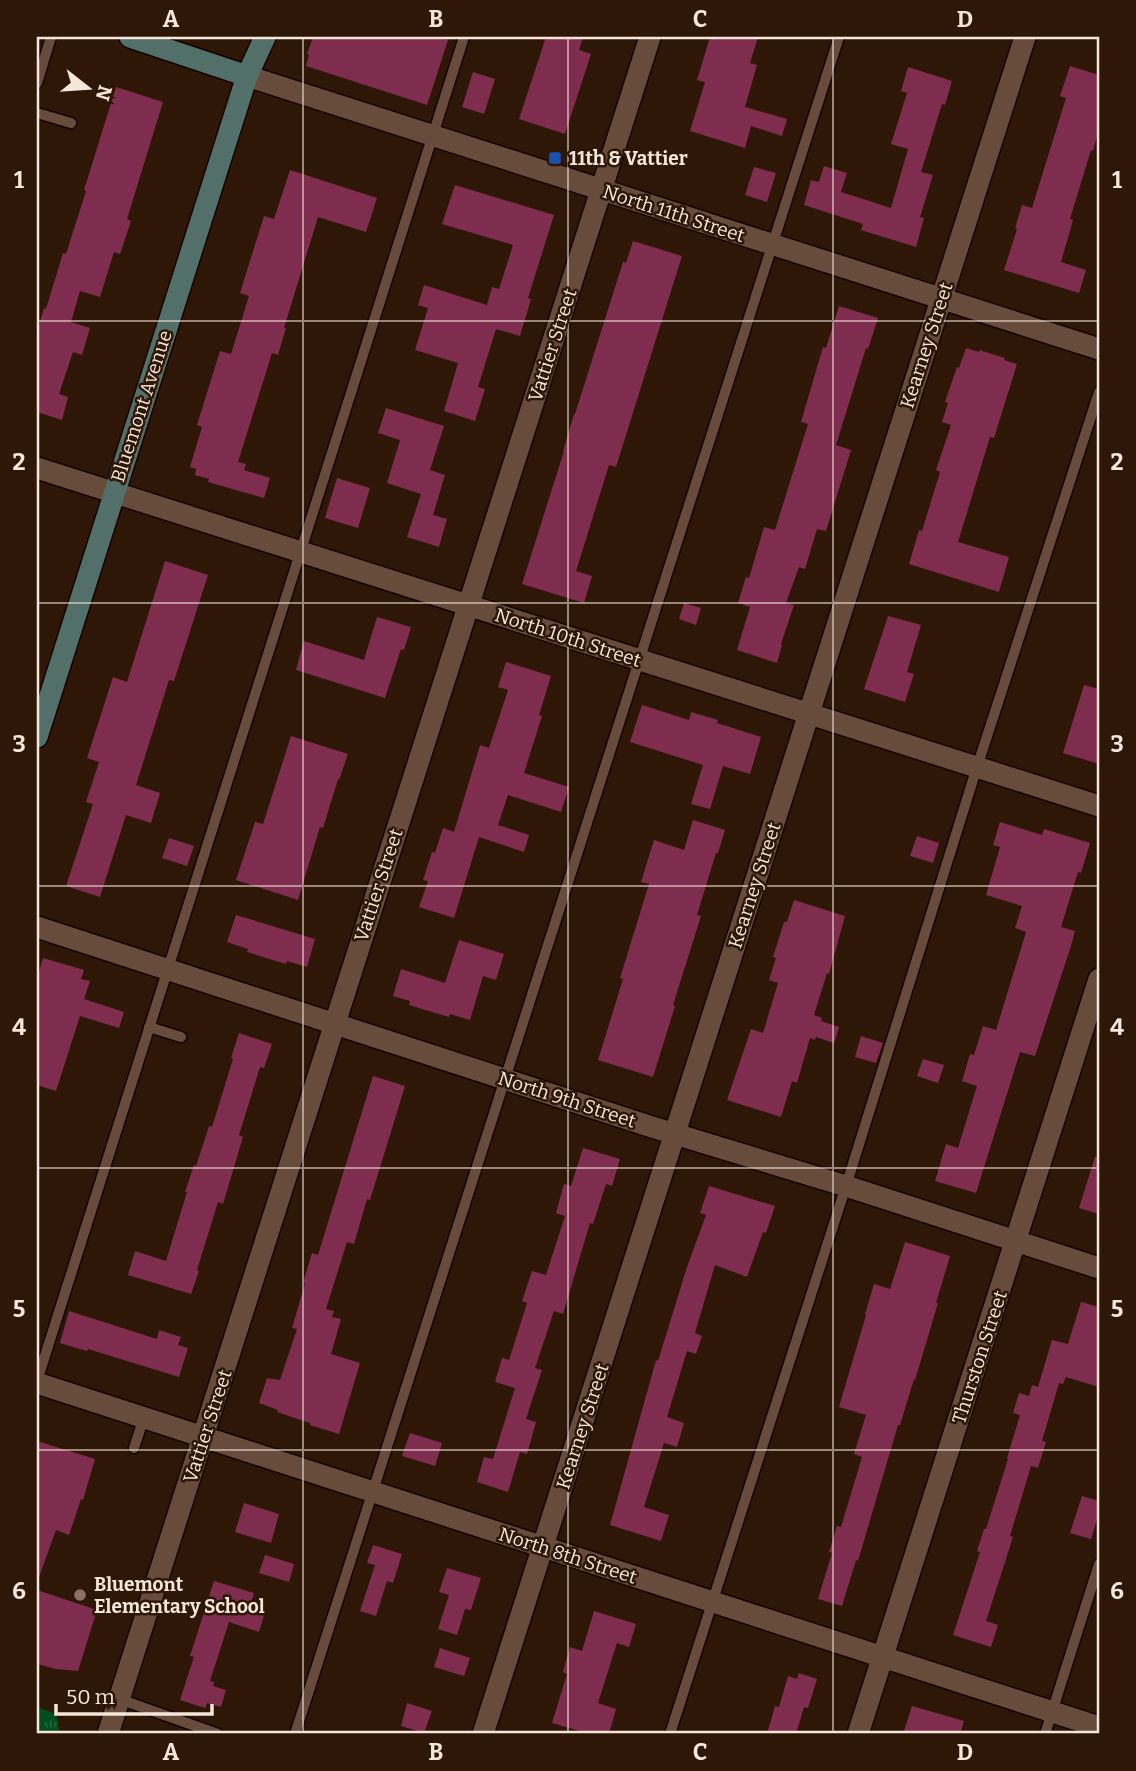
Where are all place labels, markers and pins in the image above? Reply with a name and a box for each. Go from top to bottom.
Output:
place label: 11th & Vattier [569,147,688,170]
marker: 11th & Vattier [547,150,563,166]
place label: Bluemont Elementary School [94,1573,265,1618]
marker: Bluemont Elementary School [72,1587,88,1603]

